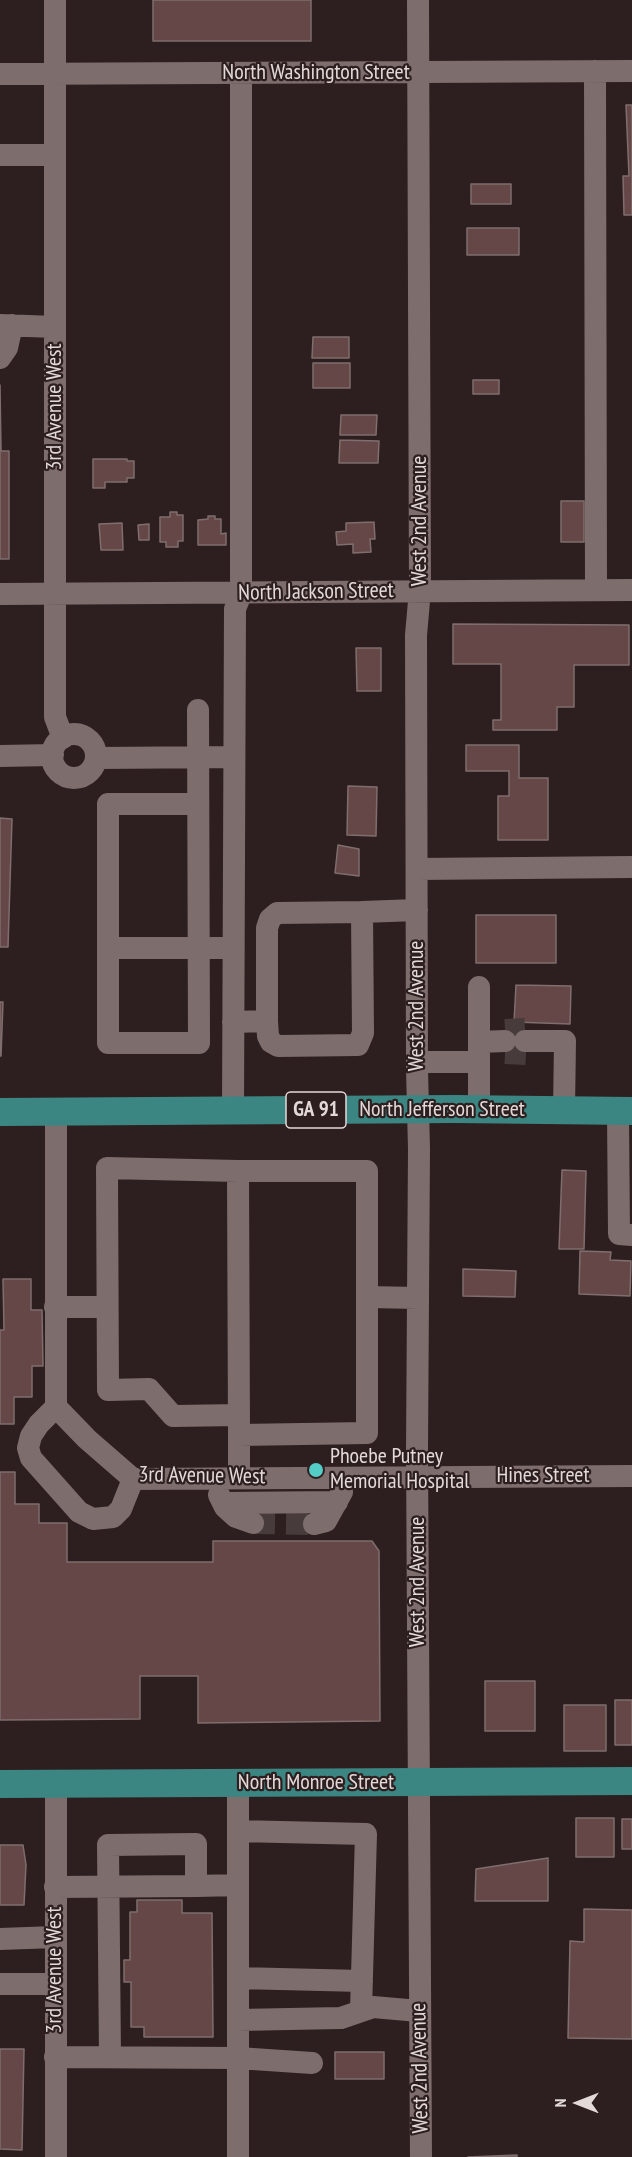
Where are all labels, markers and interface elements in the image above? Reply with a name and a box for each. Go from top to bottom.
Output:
street label: North Washington Street [222,60,410,86]
street label: 3rd Avenue West [42,344,68,470]
street label: West 2nd Avenue [407,456,433,586]
street label: North Jackson Street [238,577,394,607]
street label: West 2nd Avenue [404,941,430,1071]
road number: GA 91 [286,1092,346,1128]
street label: North Jefferson Street [359,1097,525,1123]
place label: Phoebe Putney Memorial Hospital [330,1444,469,1496]
marker: Phoebe Putney Memorial Hospital [307,1461,325,1479]
street label: 3rd Avenue West [138,1462,266,1490]
street label: Hines Street [497,1463,589,1489]
street label: West 2nd Avenue [405,1517,431,1647]
street label: North Monroe Street [238,1770,394,1796]
street label: 3rd Avenue West [42,1907,68,2033]
street label: West 2nd Avenue [406,2002,434,2134]
north arrow [548,2073,608,2133]
text: N [550,2099,570,2107]

